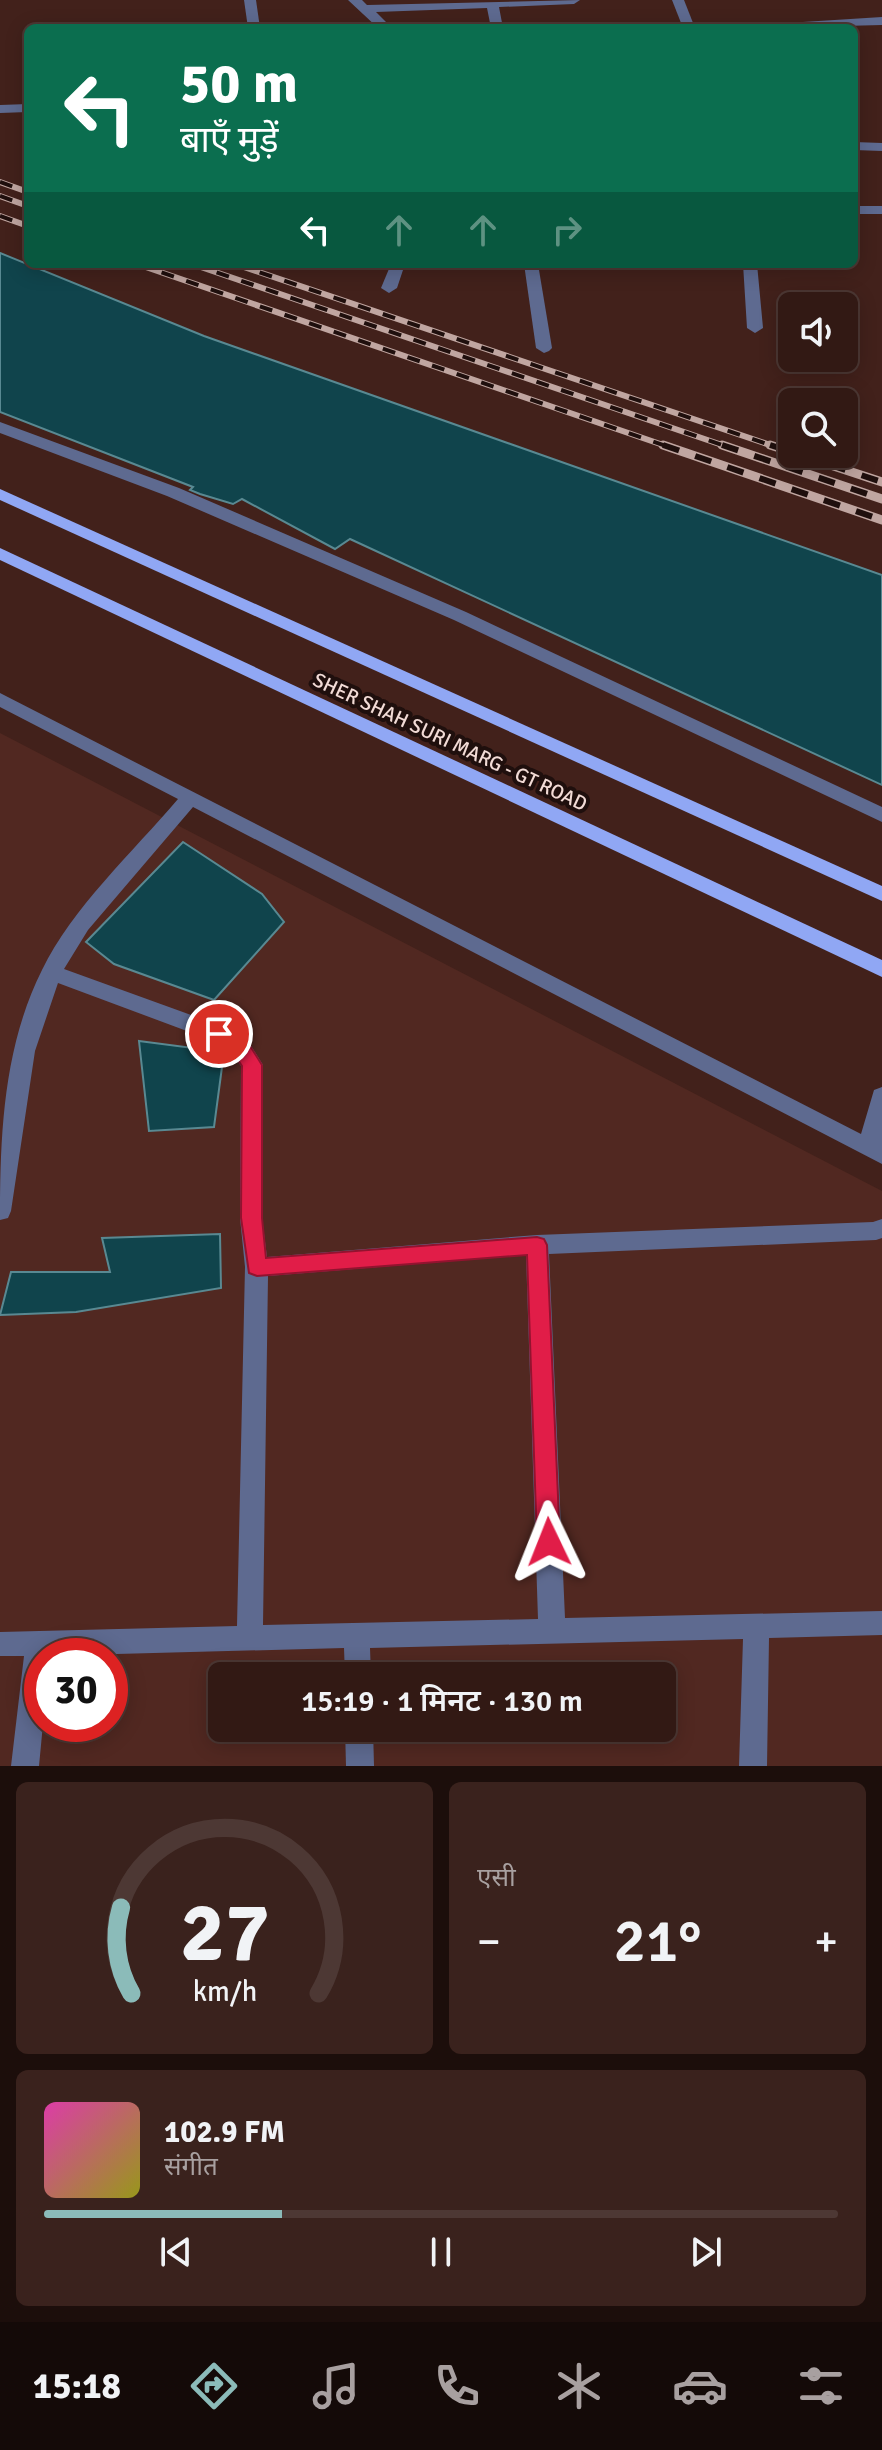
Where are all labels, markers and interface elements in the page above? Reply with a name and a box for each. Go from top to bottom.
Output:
text: 50 m [180,49,298,118]
icon: left [48,56,152,160]
text: बाएँ मुड़ें [180,118,279,163]
icon: left [293,208,337,252]
icon: ahead [377,208,421,252]
icon: ahead [461,208,505,252]
icon: right [545,208,589,252]
map controls [778,292,858,468]
button: sound [778,292,858,372]
button: search [778,388,858,468]
street label: SHER SHAH SURI MARG - GT ROAD [309,667,591,817]
pin [185,1000,253,1068]
icon: arrive [197,1012,241,1056]
position arrow [507,1500,591,1584]
speed limit sign: 30 [24,1638,128,1742]
text: 15:19 · 1 मिनट · 130 m [301,1683,583,1720]
text: एसी [477,1862,516,1894]
text: 27 [180,1882,269,1984]
text: 21° [614,1905,701,1979]
text: − [477,1915,501,1969]
text: + [814,1915,838,1969]
text: km/h [192,1974,257,2009]
text: 102.9 FM [164,2114,285,2151]
text: संगीत [164,2151,218,2183]
icon: previous [154,2230,198,2274]
icon: pause [419,2230,463,2274]
icon: next [684,2230,728,2274]
icon: directions [186,2358,242,2414]
icon: music [308,2358,364,2414]
icon: phone [429,2358,485,2414]
icon: climate [551,2358,607,2414]
icon: car [672,2358,728,2414]
icon: filters [793,2358,849,2414]
text: 15:18 [33,2364,121,2409]

